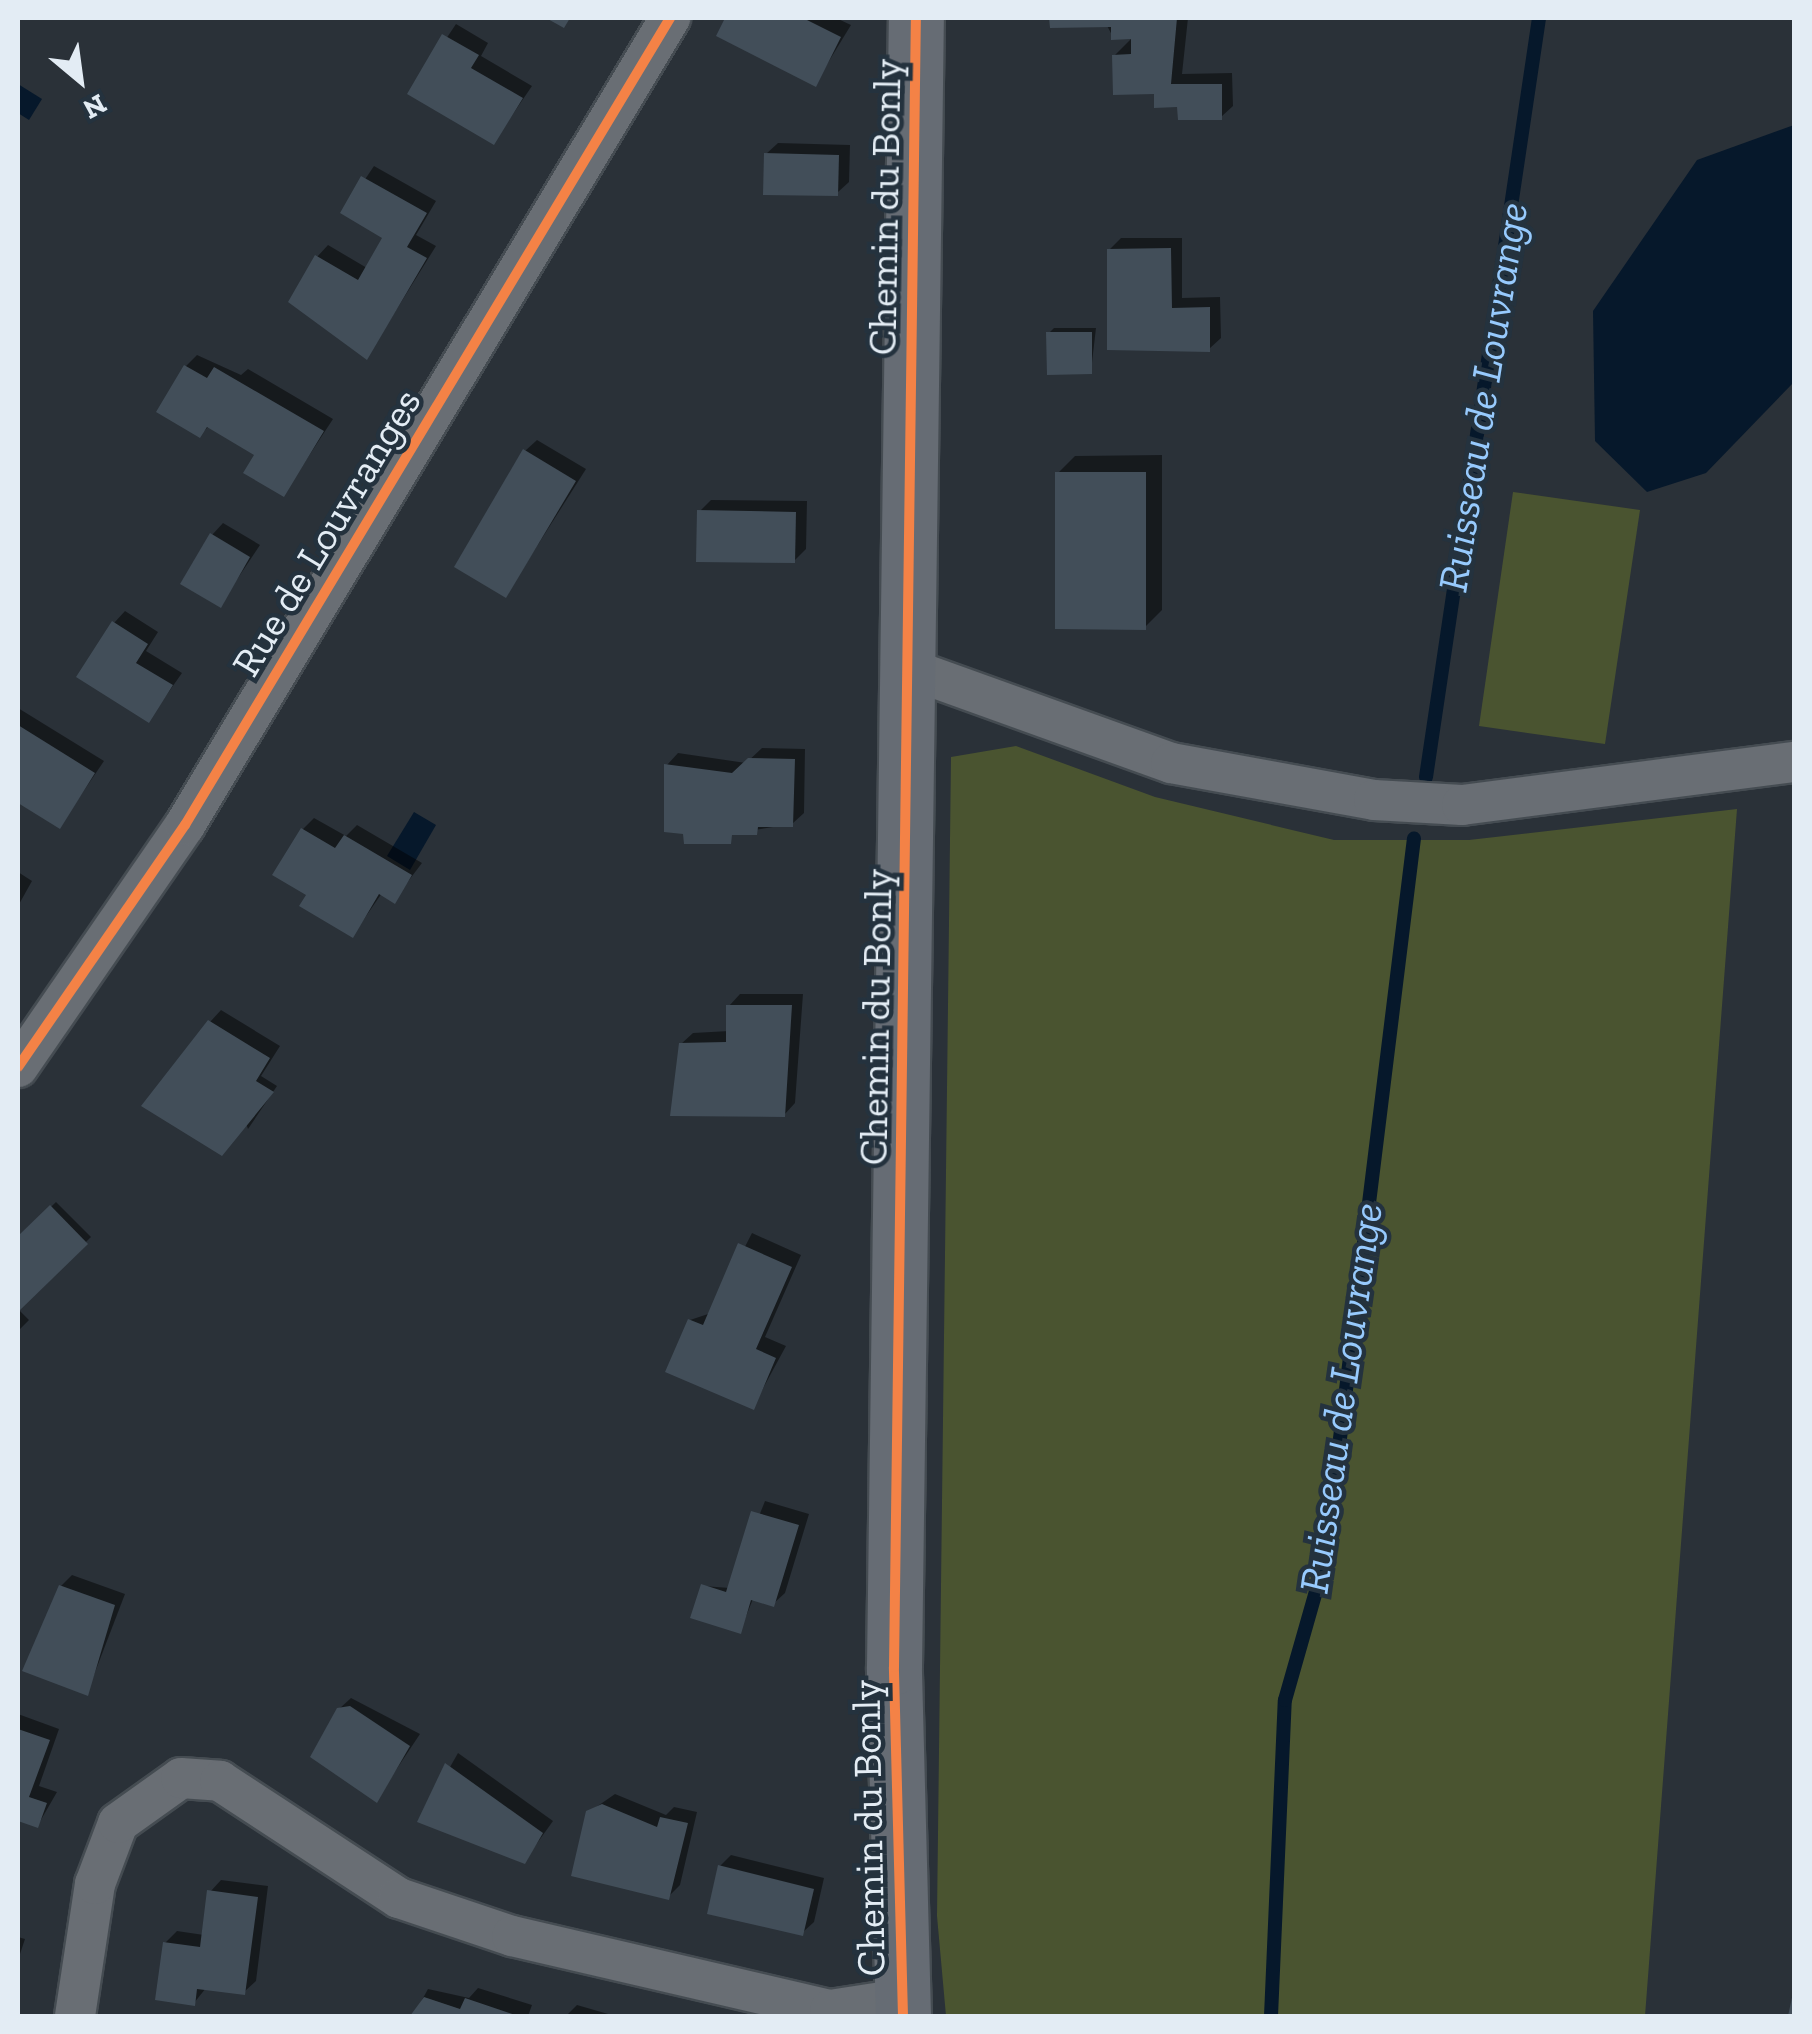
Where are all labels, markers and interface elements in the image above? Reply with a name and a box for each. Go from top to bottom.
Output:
north arrow [30,30,130,130]
street label: Chemin du Bonly [857,58,911,356]
text: N [77,87,112,126]
water label: Ruisseau de Louvrange [1427,199,1539,595]
street label: Rue de Louvranges [221,380,431,684]
street label: Chemin du Bonly [848,868,902,1166]
water label: Ruisseau de Louvrange [1289,1200,1393,1596]
street label: Chemin du Bonly [841,1679,895,1977]

